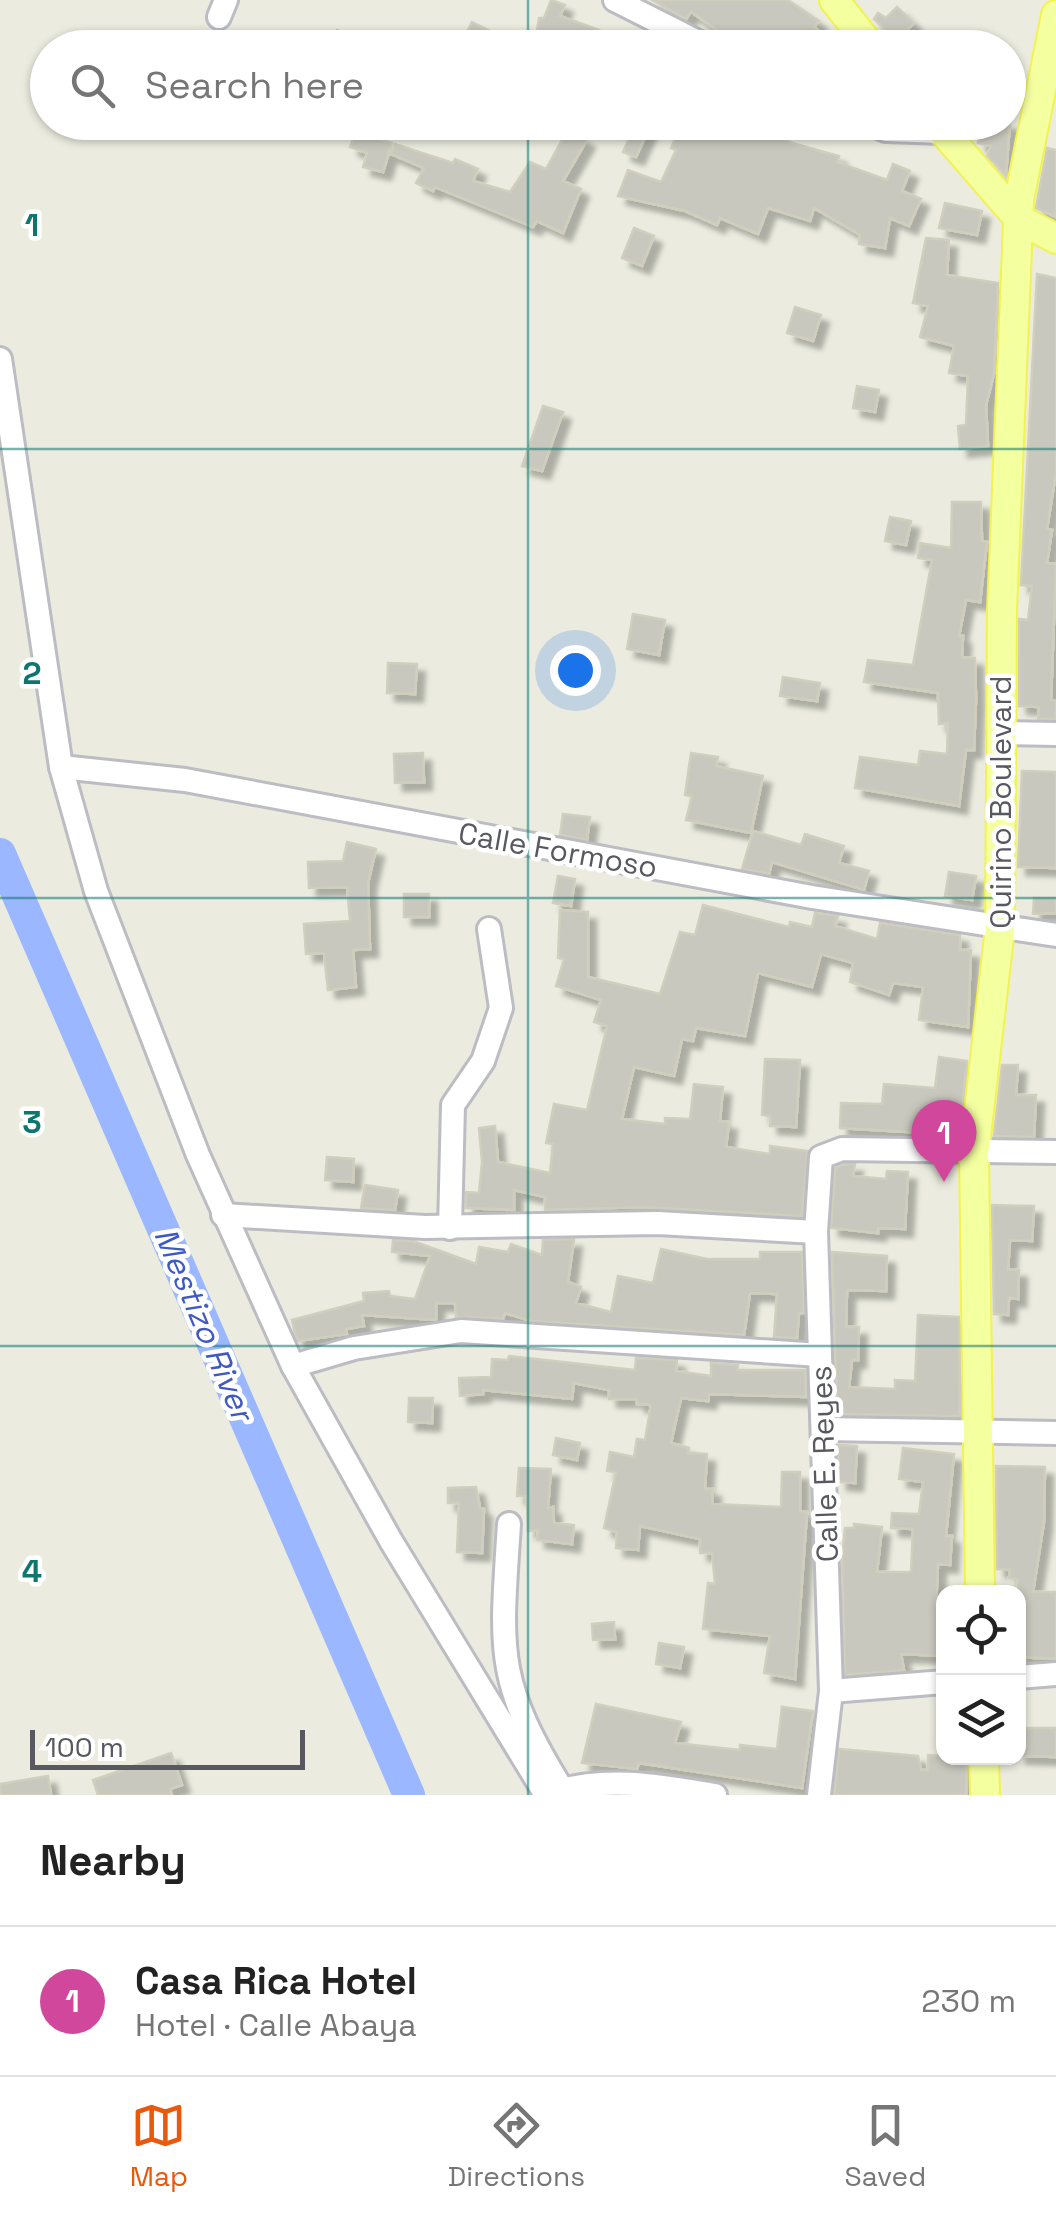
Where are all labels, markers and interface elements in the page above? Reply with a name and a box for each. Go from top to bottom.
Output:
search box [30,30,1026,140]
icon: search [65,58,120,113]
text: Search here [145,61,364,109]
text: 1 [25,205,39,245]
your location [550,645,601,696]
text: 2 [22,653,42,693]
street label: Quirino Boulevard [981,675,1020,929]
street label: Calle Formoso [456,813,660,887]
pin: 1 [912,1100,976,1182]
text: 3 [22,1102,42,1142]
water label: Mestizo River [145,1222,264,1429]
street label: Calle E. Reyes [801,1365,847,1563]
text: 4 [22,1551,42,1591]
map controls [936,1585,1026,1765]
button: locate [936,1585,1026,1675]
button: layers [936,1675,1026,1765]
scale bar [30,1725,305,1770]
text: 100 m [45,1729,124,1765]
text: Nearby [40,1834,186,1887]
text: Casa Rica Hotel [135,1957,417,2005]
text: 1 [65,1981,80,2021]
text: 230 m [921,1981,1016,2021]
text: Hotel · Calle Abaya [135,2005,417,2045]
tab: Map [130,2098,188,2194]
tab: Directions [448,2098,585,2194]
tab: Saved [845,2098,926,2194]

